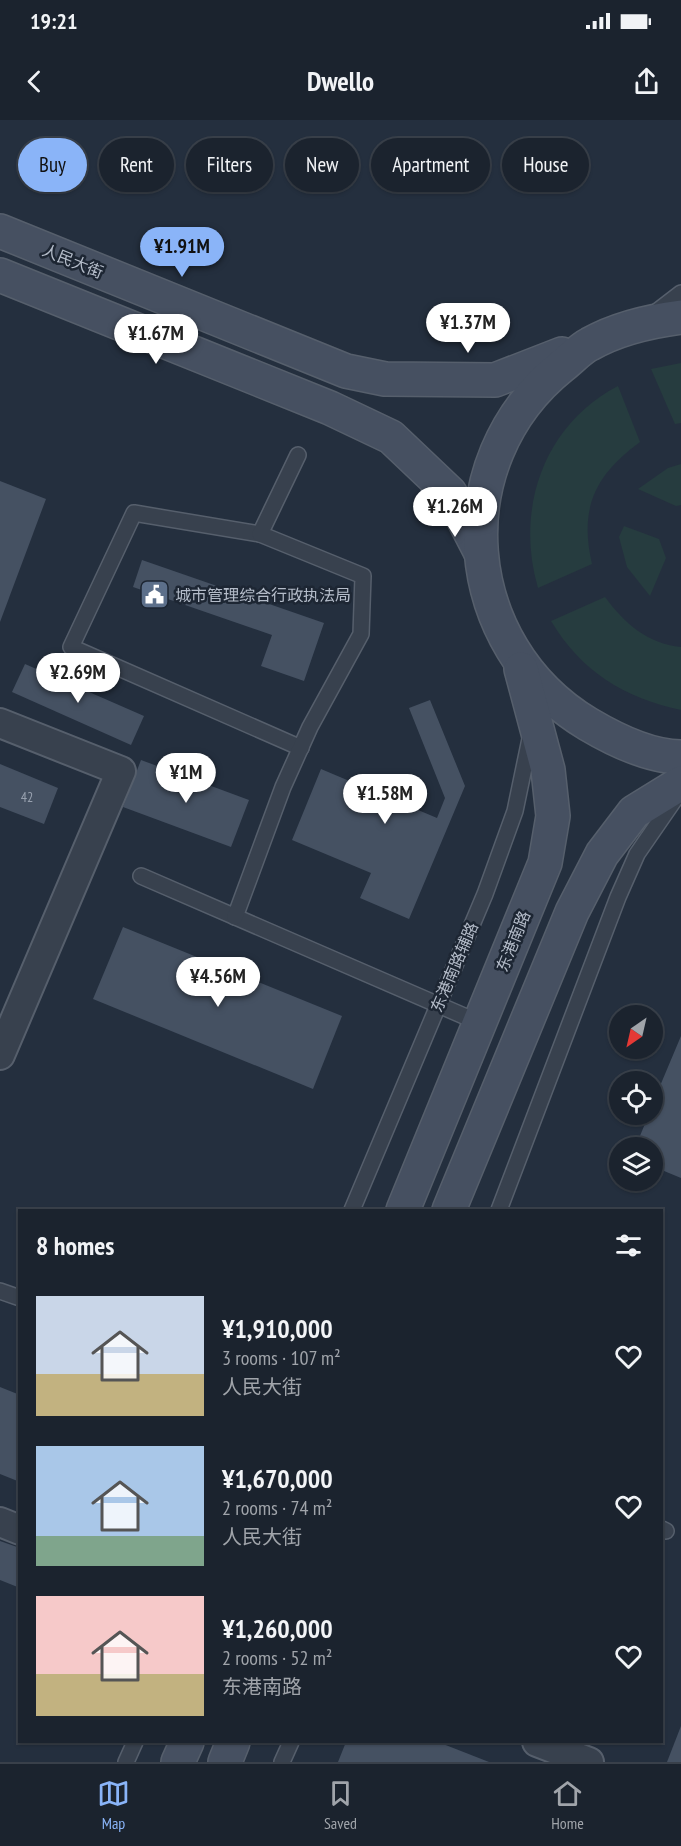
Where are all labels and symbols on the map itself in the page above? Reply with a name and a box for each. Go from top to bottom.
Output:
pin: ¥1.91M [133,227,231,278]
street label: 人民大街 [40,240,106,282]
pin: ¥1.37M [419,303,517,354]
pin: ¥1.67M [107,314,205,365]
pin: ¥1.26M [406,487,504,538]
public building icon: 城市管理综合行政执法局 [138,579,170,611]
place label: 城市管理综合行政执法局 [175,585,351,605]
pin: ¥2.69M [29,653,127,704]
pin: ¥1M [157,753,215,804]
pin: ¥1.58M [336,774,434,825]
house number: 42 [21,788,33,806]
street label: 东港南路 [492,908,534,974]
street label: 东港南路辅路 [426,919,482,1015]
pin: ¥4.56M [169,957,267,1008]
north arrow [609,1005,663,1059]

